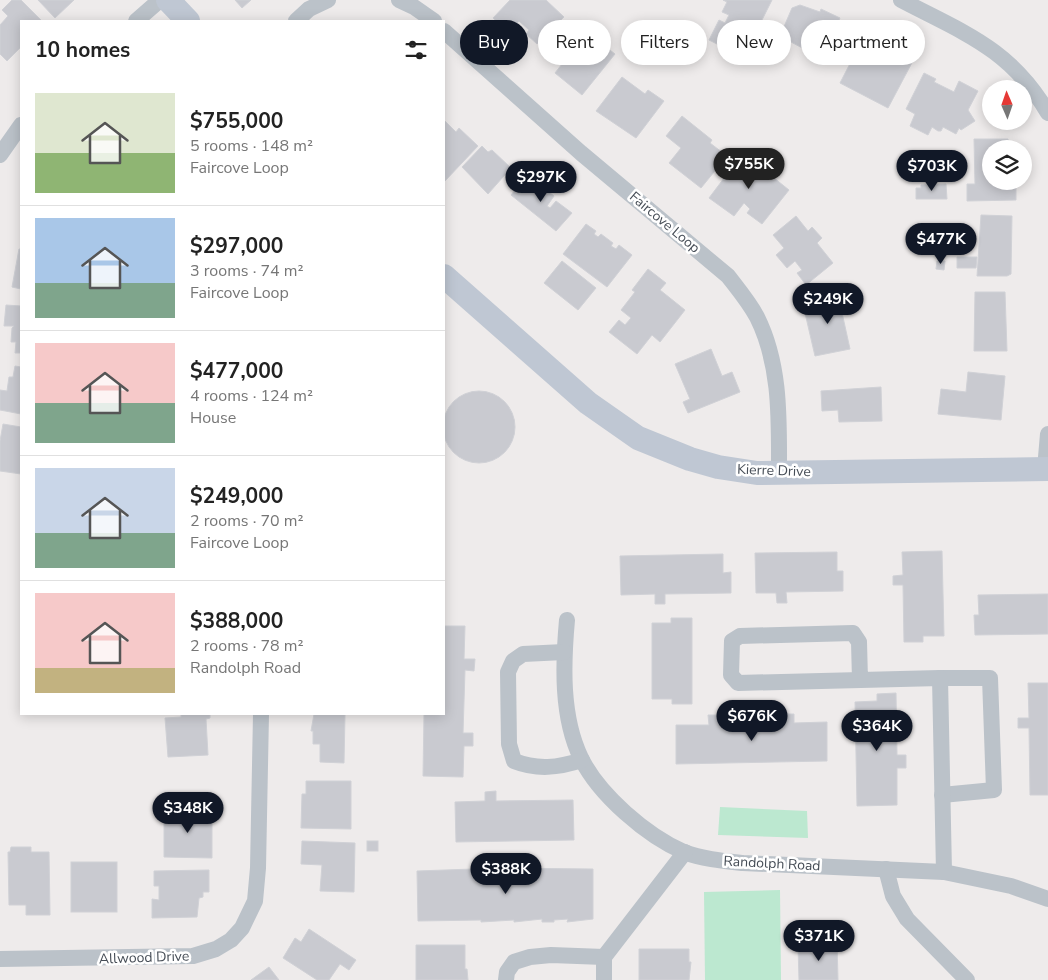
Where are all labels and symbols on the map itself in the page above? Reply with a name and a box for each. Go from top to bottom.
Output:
north arrow [982,80,1032,130]
pin: $755K [714,148,784,190]
pin: $703K [897,150,967,192]
pin: $297K [506,160,576,203]
street label: Faircove Loop [625,187,704,257]
pin: $477K [906,222,976,265]
pin: $249K [793,282,863,325]
street label: Kierre Drive [737,460,811,481]
pin: $676K [717,700,787,742]
pin: $364K [842,710,912,752]
pin: $348K [153,792,223,834]
street label: Randolph Road [723,851,821,876]
pin: $388K [471,852,541,895]
pin: $371K [784,920,854,962]
street label: Allwood Drive [98,946,190,969]

